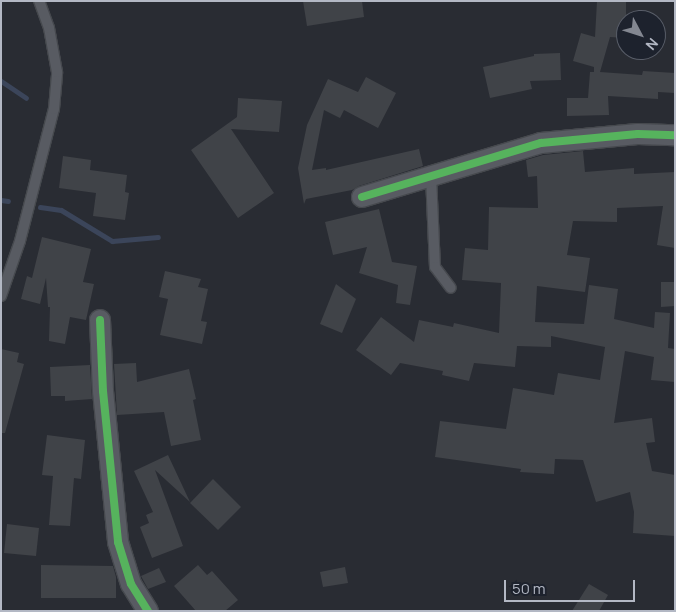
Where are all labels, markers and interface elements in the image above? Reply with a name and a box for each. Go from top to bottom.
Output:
north arrow [616,10,666,60]
text: N [642,34,663,54]
scale bar [506,570,637,602]
text: 50 m [512,578,546,599]

